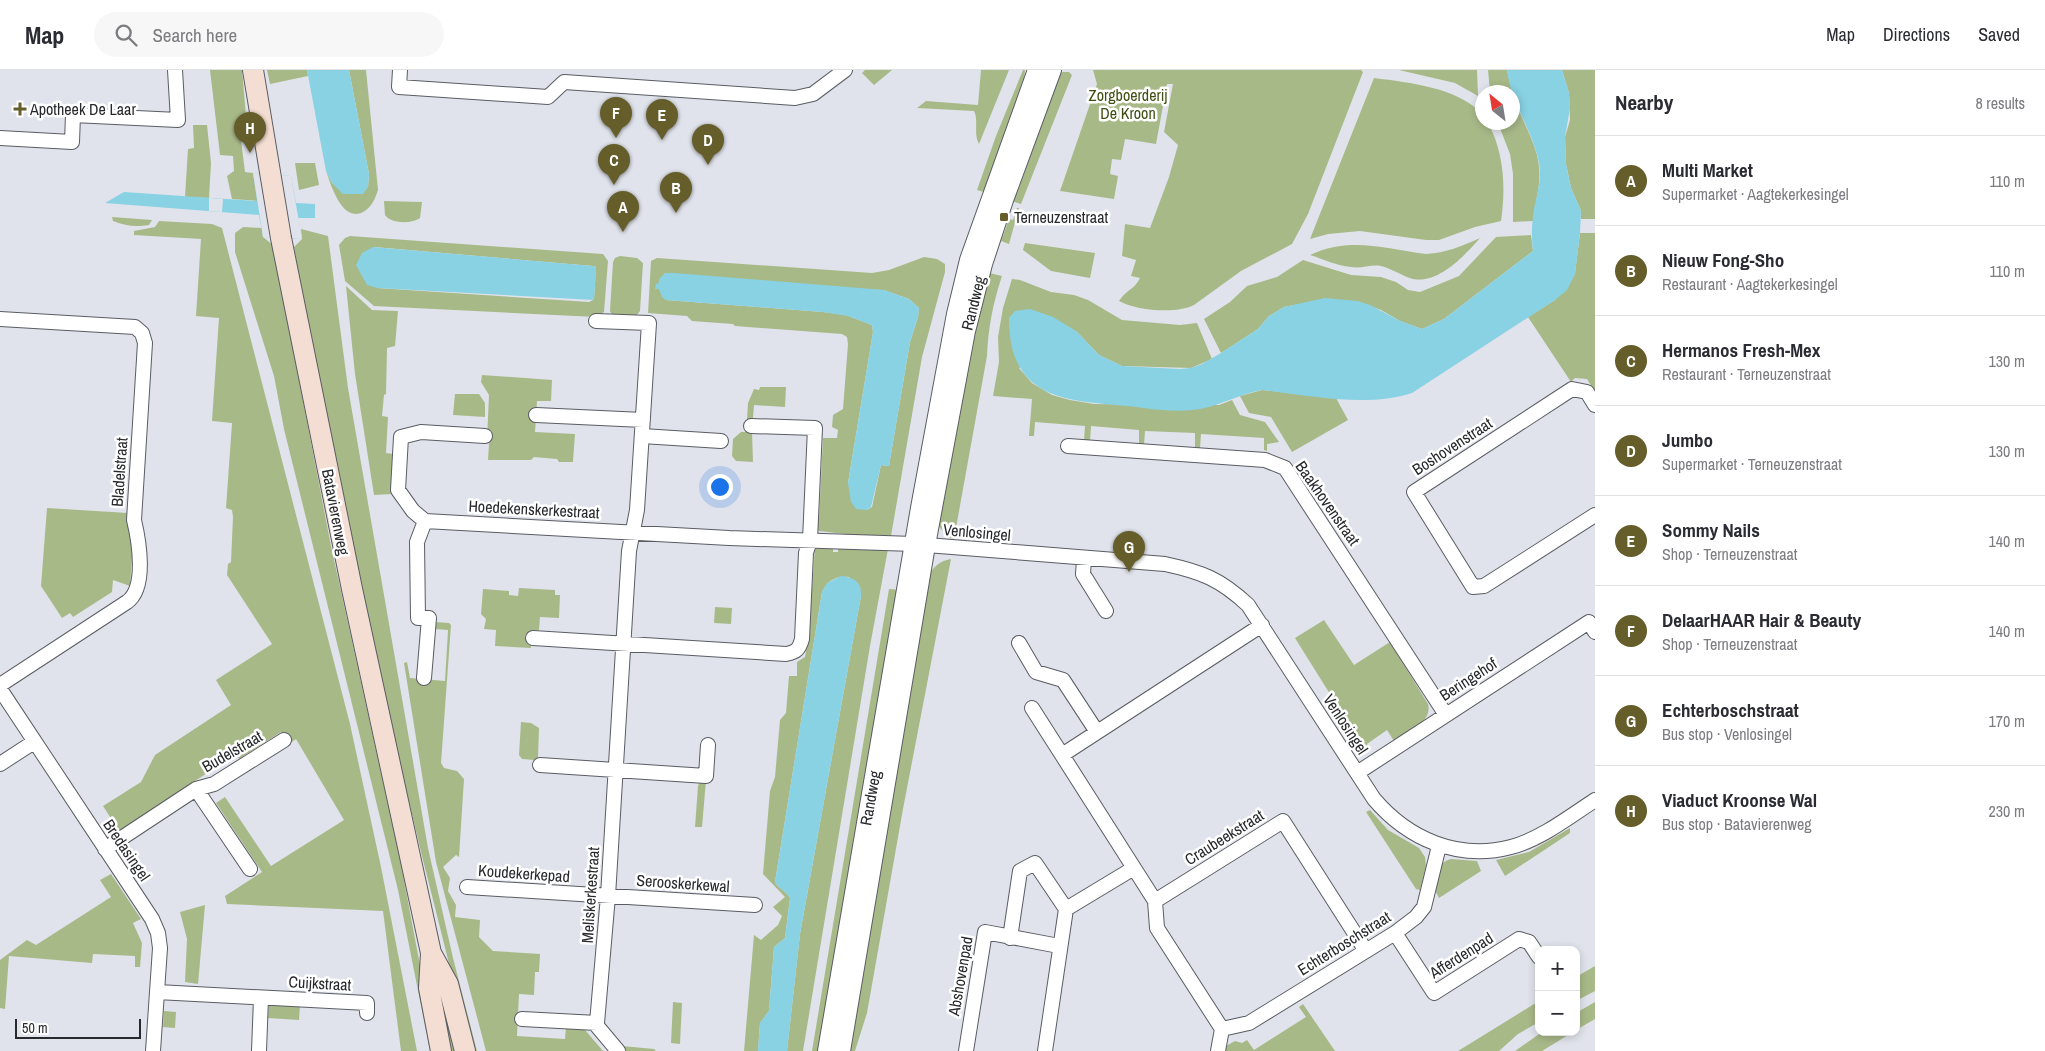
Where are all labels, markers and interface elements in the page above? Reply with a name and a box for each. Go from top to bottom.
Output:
search box [94,12,444,57]
text: Map [25,19,64,51]
icon: search [112,21,140,49]
text: Search here [152,22,237,48]
text: Map [1826,22,1855,47]
text: Directions [1883,22,1950,47]
text: Saved [1978,22,2020,47]
park label: Zorgboerderij De Kroon [1089,84,1167,124]
north arrow [1475,85,1520,130]
text: Nearby [1615,88,1673,117]
text: 8 results [1975,92,2025,114]
pin: F [600,97,632,138]
place label: Apotheek De Laar [29,98,136,120]
pin: E [646,99,678,140]
marker: Apotheek De Laar [14,103,26,115]
pin: H [234,112,266,153]
pin: D [692,124,724,165]
pin: C [598,144,630,185]
text: Multi Market [1662,157,1753,183]
text: A [1626,170,1636,192]
text: 110 m [1989,170,2025,192]
pin: B [660,172,692,213]
text: Supermarket · Aagtekerkesingel [1662,183,1849,205]
pin: A [607,191,639,232]
place label: Terneuzenstraat [1014,206,1108,228]
marker: Terneuzenstraat [998,211,1010,223]
text: Nieuw Fong-Sho [1662,247,1784,273]
text: B [1626,260,1636,282]
text: 110 m [1989,260,2025,282]
street label: Randweg [956,273,991,333]
text: Restaurant · Aagtekerkesingel [1662,273,1838,295]
text: Hermanos Fresh-Mex [1662,337,1820,363]
text: C [1626,350,1636,372]
text: 130 m [1989,350,2025,372]
text: Restaurant · Terneuzenstraat [1662,363,1831,385]
street label: Boshovenstraat [1408,412,1497,480]
text: Jumbo [1662,427,1713,453]
street label: Bladelstraat [106,436,132,507]
text: D [1626,440,1636,462]
text: 130 m [1989,440,2025,462]
text: Supermarket · Terneuzenstraat [1662,453,1842,475]
street label: Baakhovenstraat [1291,456,1365,550]
street label: Batavierenweg [317,467,355,558]
your location [707,474,733,500]
street label: Hoedekenskerkestraat [468,495,600,523]
text: Sommy Nails [1662,517,1760,543]
street label: Venlosingel [942,518,1012,546]
text: E [1627,530,1635,552]
text: 140 m [1989,530,2025,552]
pin: G [1113,531,1145,572]
text: Shop · Terneuzenstraat [1662,543,1797,565]
text: DelaarHAAR Hair & Beauty [1662,607,1861,633]
text: F [1627,620,1635,642]
text: 140 m [1989,620,2025,642]
text: Shop · Terneuzenstraat [1662,633,1797,655]
street label: Beringehof [1435,652,1501,706]
street label: Venlosingel [1318,690,1374,759]
text: Echterboschstraat [1662,697,1799,723]
text: G [1626,710,1636,732]
text: 170 m [1989,710,2025,732]
text: Bus stop · Venlosingel [1662,723,1792,745]
street label: Budelstraat [198,725,267,777]
street label: Randweg [854,768,886,827]
text: Viaduct Kroonse Wal [1662,787,1817,813]
text: H [1626,800,1636,822]
text: 230 m [1989,800,2025,822]
street label: Craubeekstraat [1180,804,1268,870]
text: Bus stop · Batavierenweg [1662,813,1812,835]
street label: Bredasingel [98,815,156,885]
street label: Meliskerkestraat [576,846,604,944]
street label: Koudekerkepad [477,859,571,887]
street label: Serooskerkewal [636,869,730,897]
street label: Echterboschstraat [1293,905,1395,980]
street label: Afferdenpad [1424,927,1497,984]
street label: Abshovenpad [942,935,978,1018]
map controls [1535,946,1580,1036]
button: + [1535,946,1580,991]
street label: Cuijkstraat [288,970,352,996]
button: − [1535,991,1580,1036]
scale bar [15,1016,141,1039]
text: 50 m [22,1019,48,1037]

